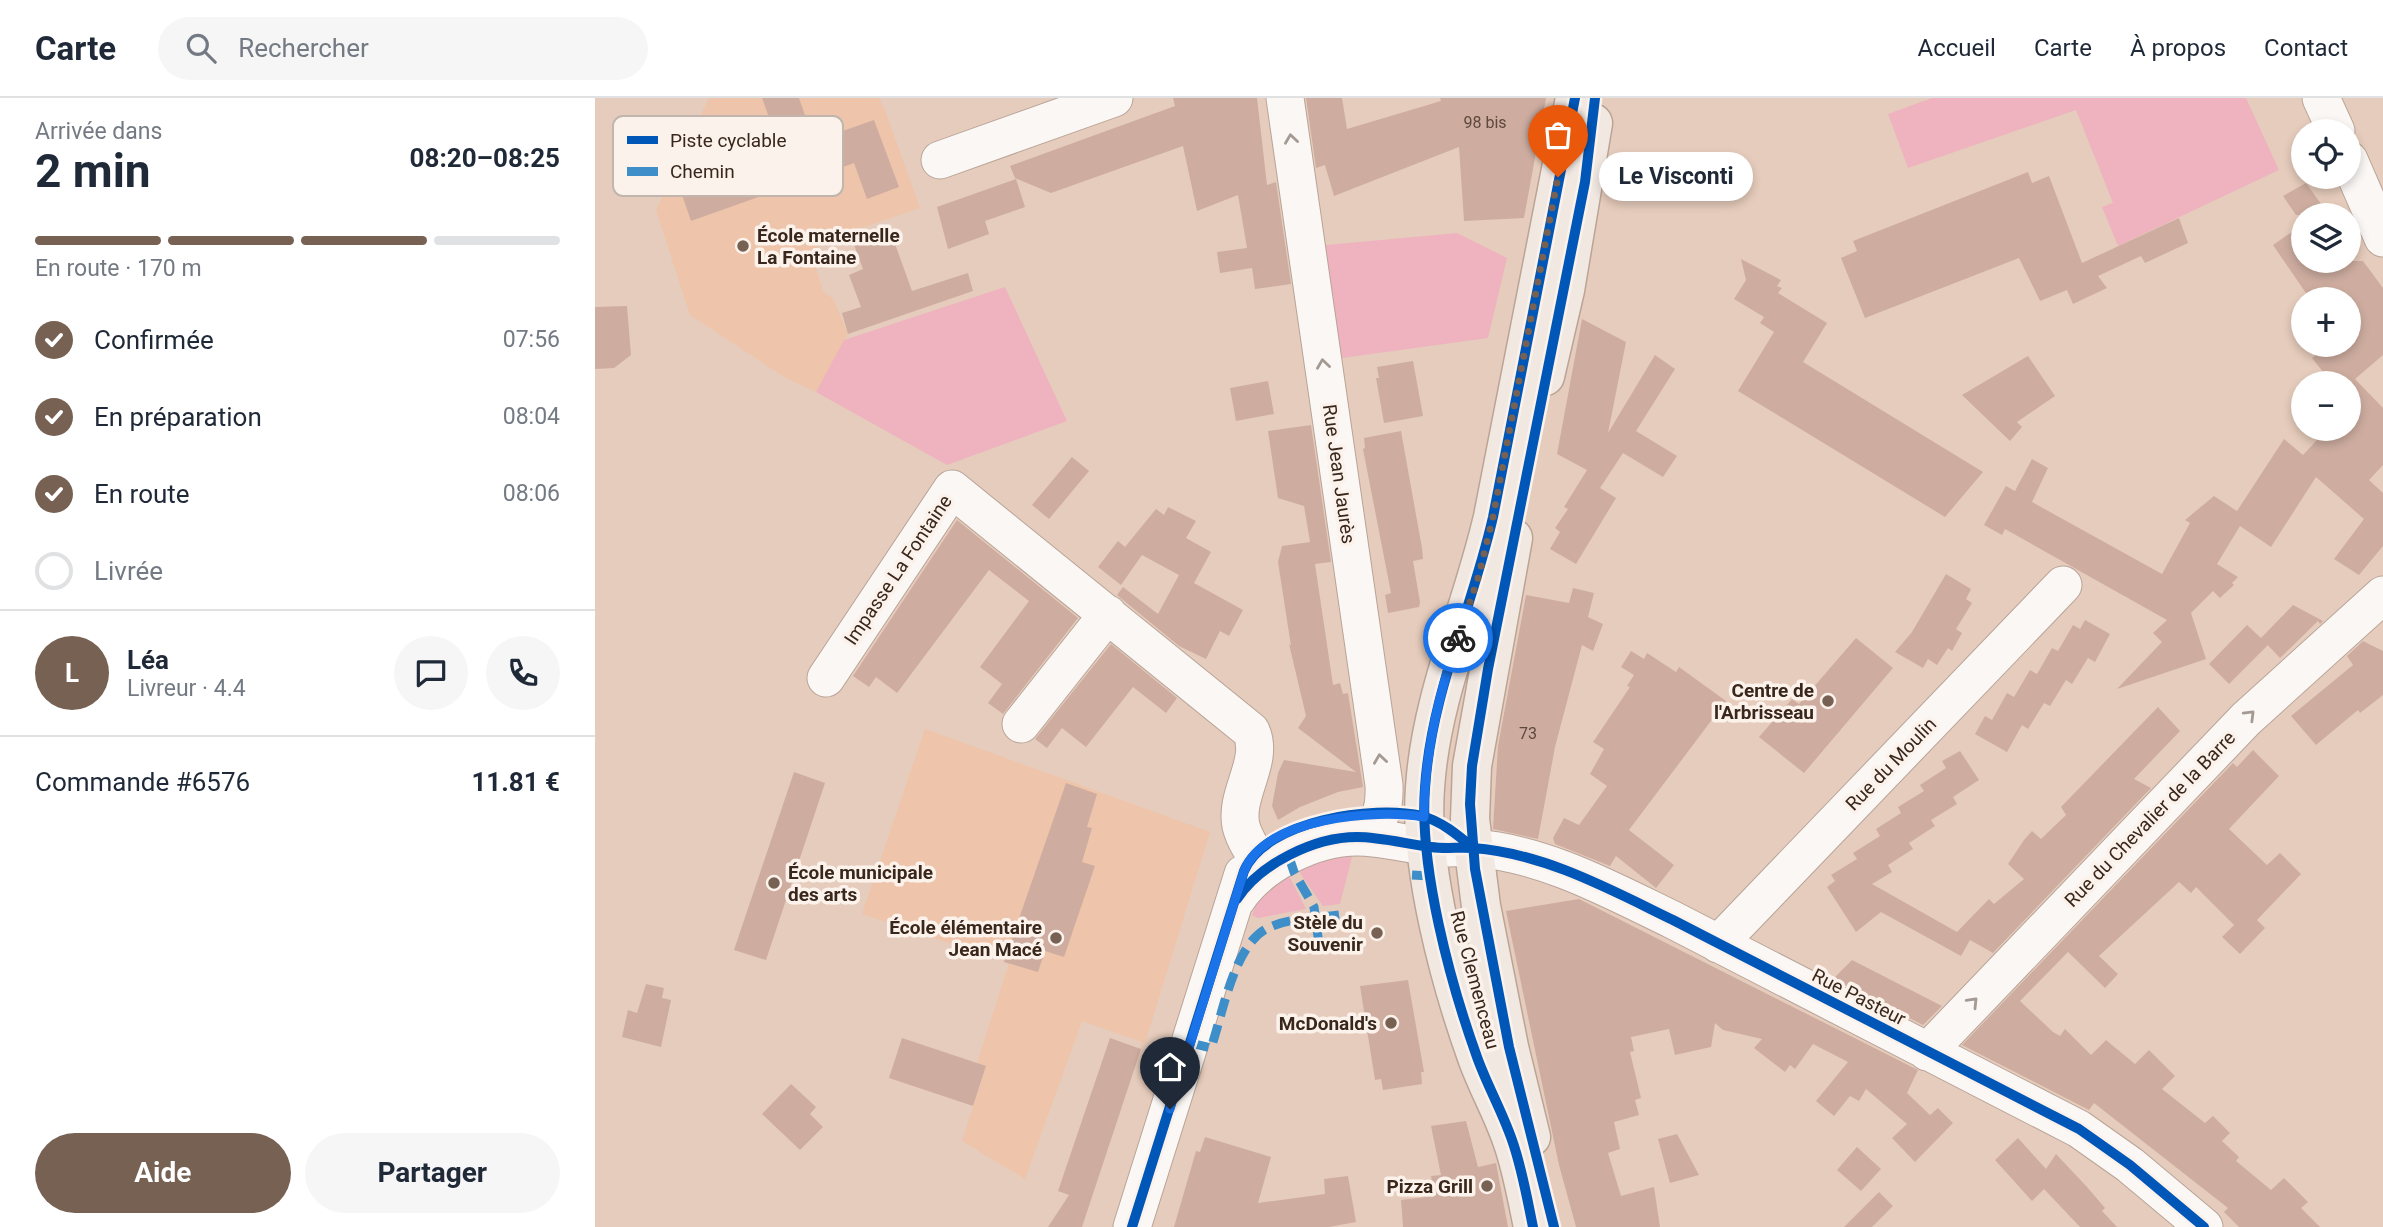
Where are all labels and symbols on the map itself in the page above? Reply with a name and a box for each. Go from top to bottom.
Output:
pin [1528,105,1588,177]
house number: 98 bis [1463,113,1507,132]
legend [613,116,843,196]
text: Piste cyclable [670,129,787,152]
one-way arrow [1283,133,1298,145]
callout: Le Visconti [1600,153,1754,202]
text: Chemin [670,160,735,183]
place label: École maternelle La Fontaine [757,224,900,269]
marker: École maternelle La Fontaine [735,238,751,254]
one-way arrow [1316,358,1331,370]
street label: Rue Jean Jaurès [1318,403,1360,545]
street label: Impasse La Fontaine [839,491,957,649]
courier [1423,603,1493,673]
place label: Centre de l'Arbrisseau [1714,679,1814,724]
marker: Centre de l'Arbrisseau [1820,693,1836,709]
one-way arrow [2242,710,2255,723]
street label: Rue du Moulin [1841,713,1941,815]
house number: 73 [1519,724,1537,743]
street label: Rue du Chevalier de la Barre [2060,726,2240,912]
one-way arrow [1373,753,1388,765]
place label: École municipale des arts [788,861,933,906]
marker: École municipale des arts [766,875,782,891]
street label: Rue Clemenceau [1446,908,1504,1052]
place label: Stèle du Souvenir [1288,911,1363,956]
place label: École élémentaire Jean Macé [889,916,1042,961]
marker: Stèle du Souvenir [1369,925,1385,941]
marker: École élémentaire Jean Macé [1048,930,1064,946]
street label: Rue Pasteur [1808,964,1910,1031]
one-way arrow [1965,997,1978,1010]
place label: McDonald's [1279,1012,1377,1035]
marker: McDonald's [1383,1015,1399,1031]
pin [1140,1037,1200,1109]
place label: Pizza Grill [1387,1175,1473,1198]
marker: Pizza Grill [1479,1178,1495,1194]

